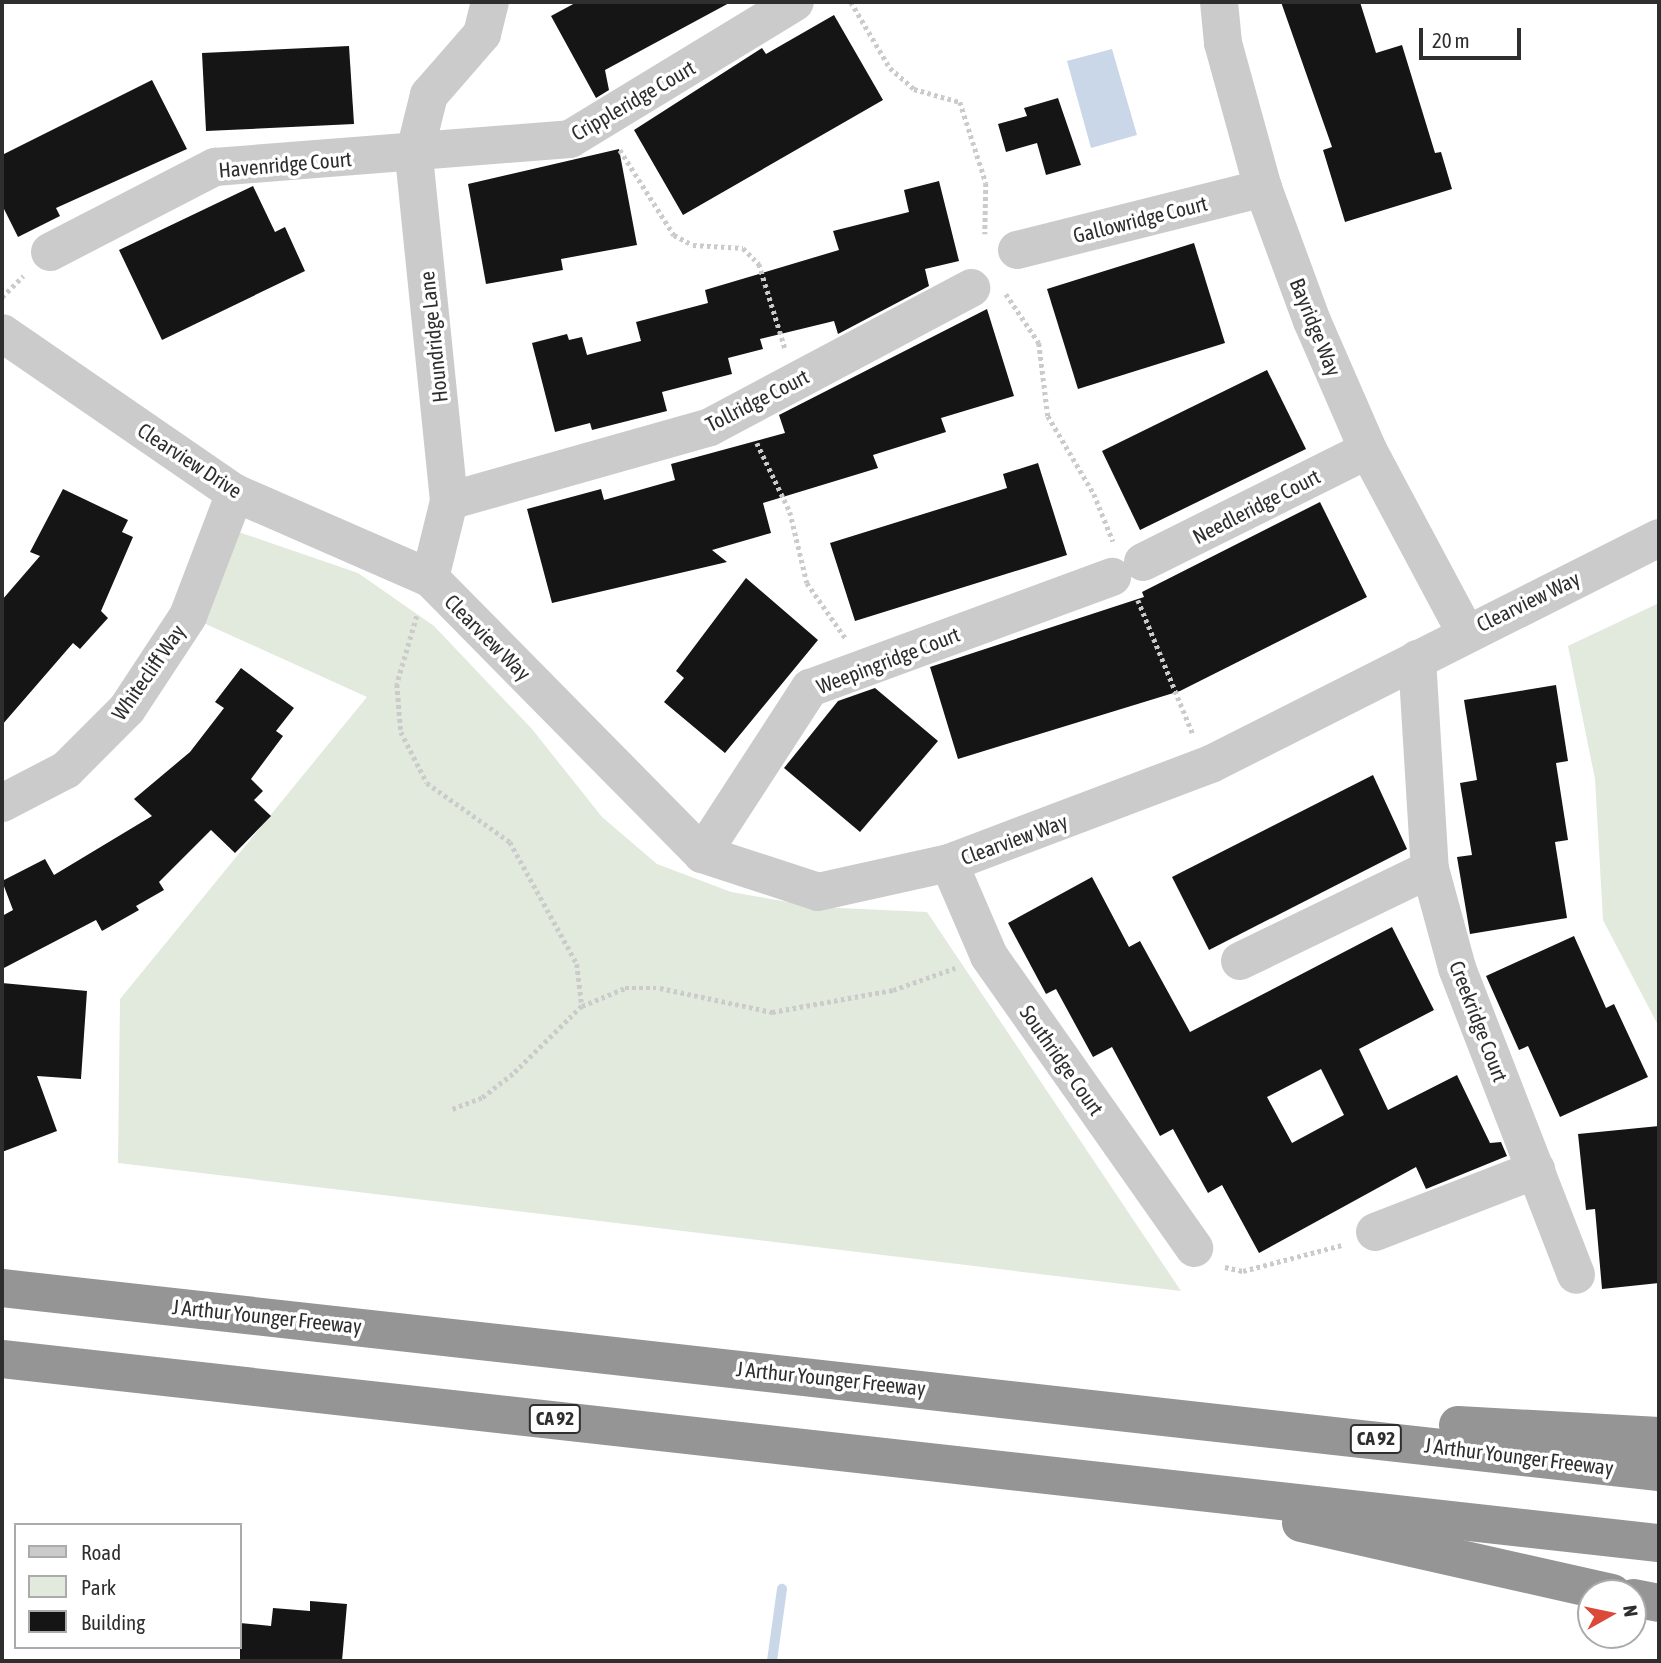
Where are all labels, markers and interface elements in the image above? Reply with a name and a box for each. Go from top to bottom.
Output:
scale bar [1423,14,1524,58]
text: 20 m [1432,28,1470,52]
street label: Crippleridge Court [567,54,699,146]
street label: Havenridge Court [217,146,353,182]
street label: Gallowridge Court [1070,190,1210,248]
street label: Houndridge Lane [414,270,452,404]
street label: Bayridge Way [1285,274,1347,380]
street label: Tollridge Court [701,363,813,437]
street label: Clearview Drive [133,417,247,503]
street label: Needleridge Court [1188,463,1324,549]
street label: Clearview Way [1472,565,1584,637]
street label: Clearview Way [440,589,536,685]
street label: Whitecliff Way [106,619,190,725]
street label: Weepingridge Court [813,621,963,699]
street label: Clearview Way [957,808,1071,870]
street label: Creekridge Court [1444,957,1514,1085]
street label: Southridge Court [1015,1000,1109,1120]
street label: J Arthur Younger Freeway [171,1294,363,1338]
street label: J Arthur Younger Freeway [735,1356,927,1400]
road number: CA 92 [529,1404,581,1434]
road number: CA 92 [1350,1424,1402,1455]
street label: J Arthur Younger Freeway [1423,1432,1615,1480]
legend [14,1523,242,1649]
text: Road [81,1540,121,1564]
text: Park [81,1575,116,1599]
north arrow [1577,1579,1647,1649]
text: N [1619,1604,1643,1618]
text: Building [81,1610,145,1634]

